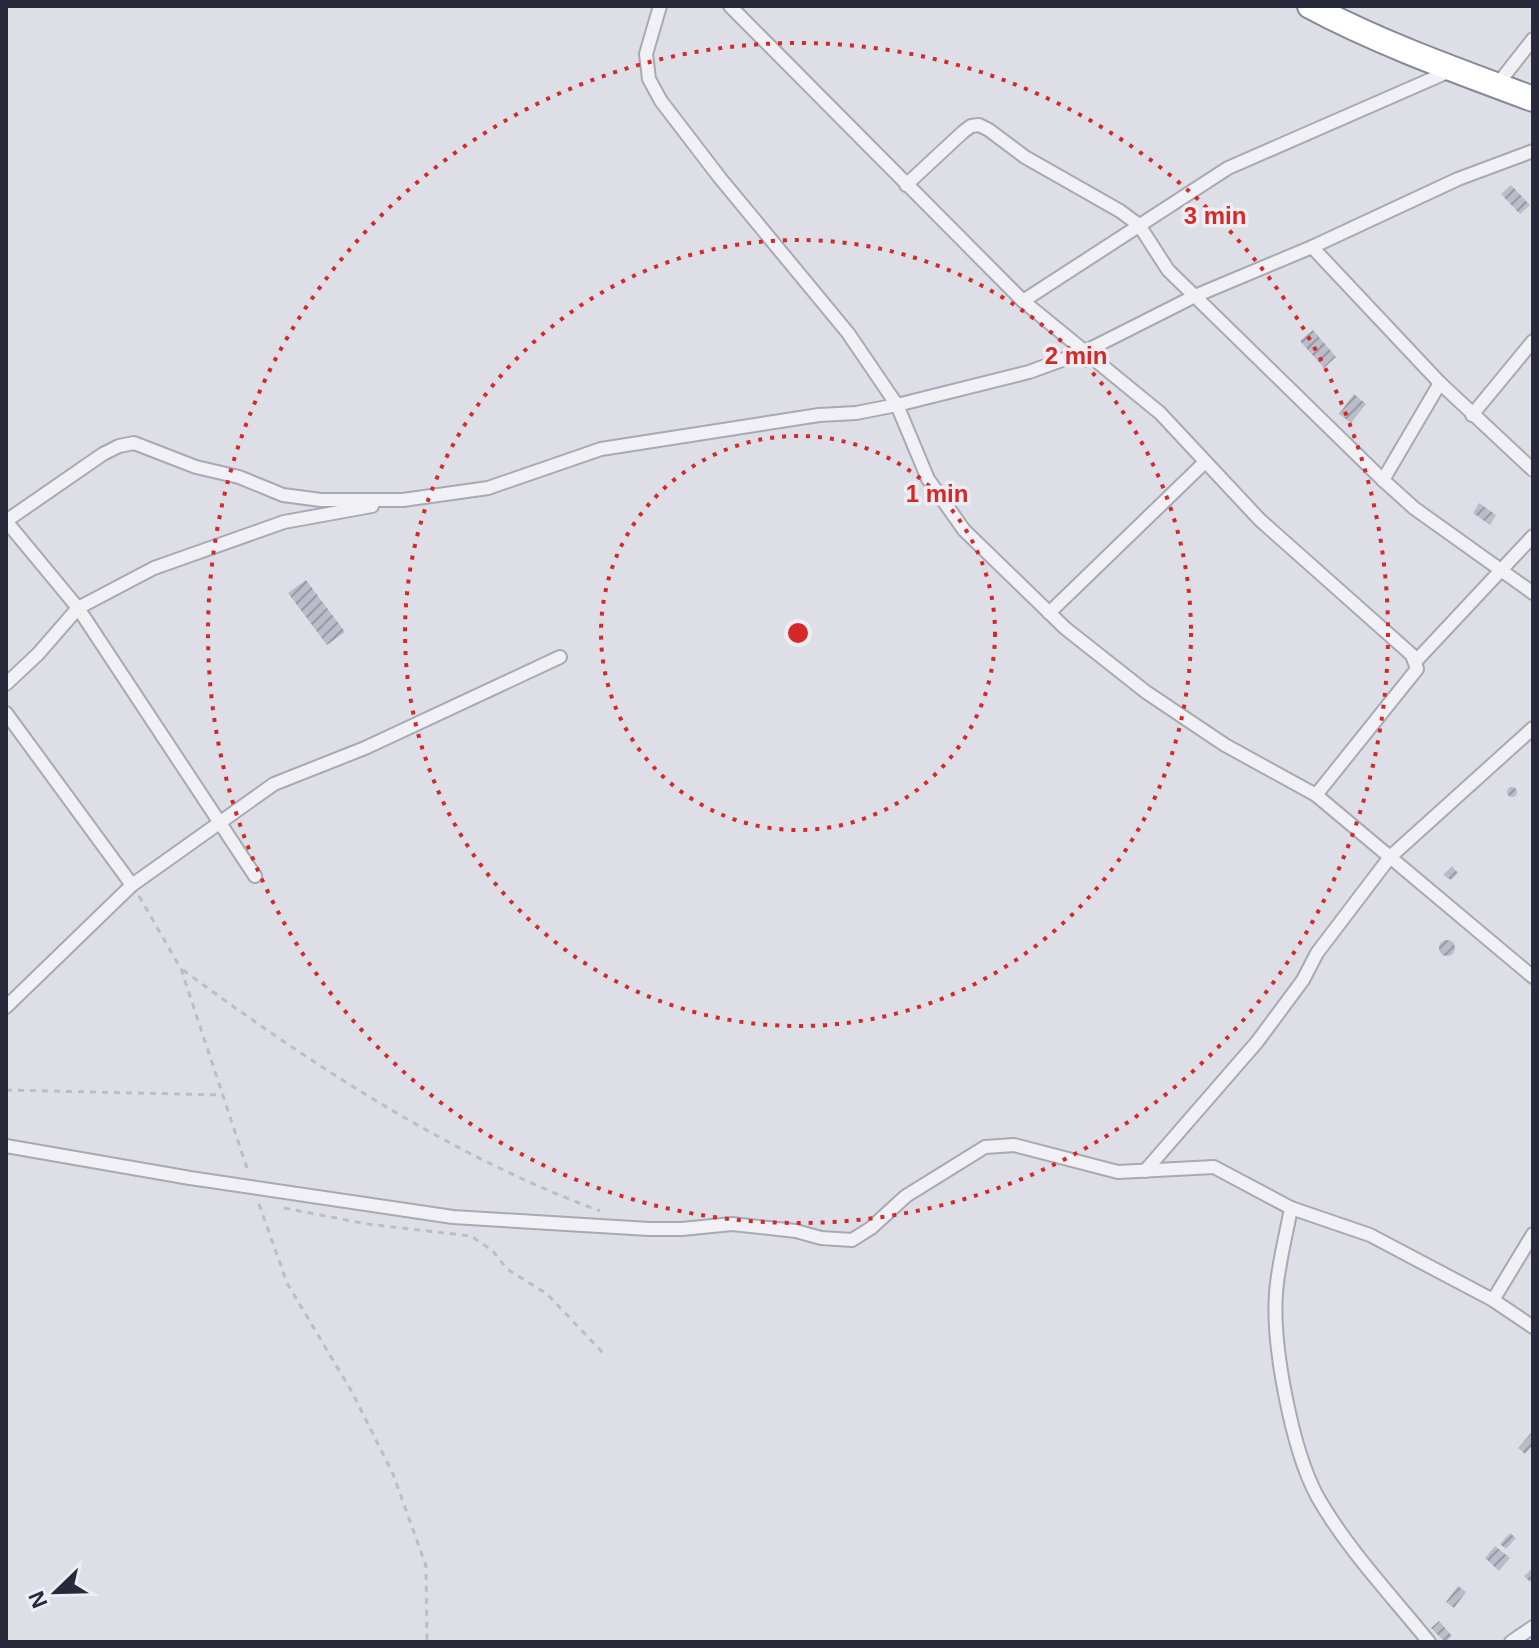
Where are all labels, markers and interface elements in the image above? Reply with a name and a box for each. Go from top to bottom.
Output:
text: 3 min [1184,202,1246,229]
text: 2 min [1045,342,1107,369]
text: 1 min [906,480,968,507]
centre of rings [784,619,812,647]
north arrow [16,1552,96,1632]
text: N [23,1587,53,1612]

